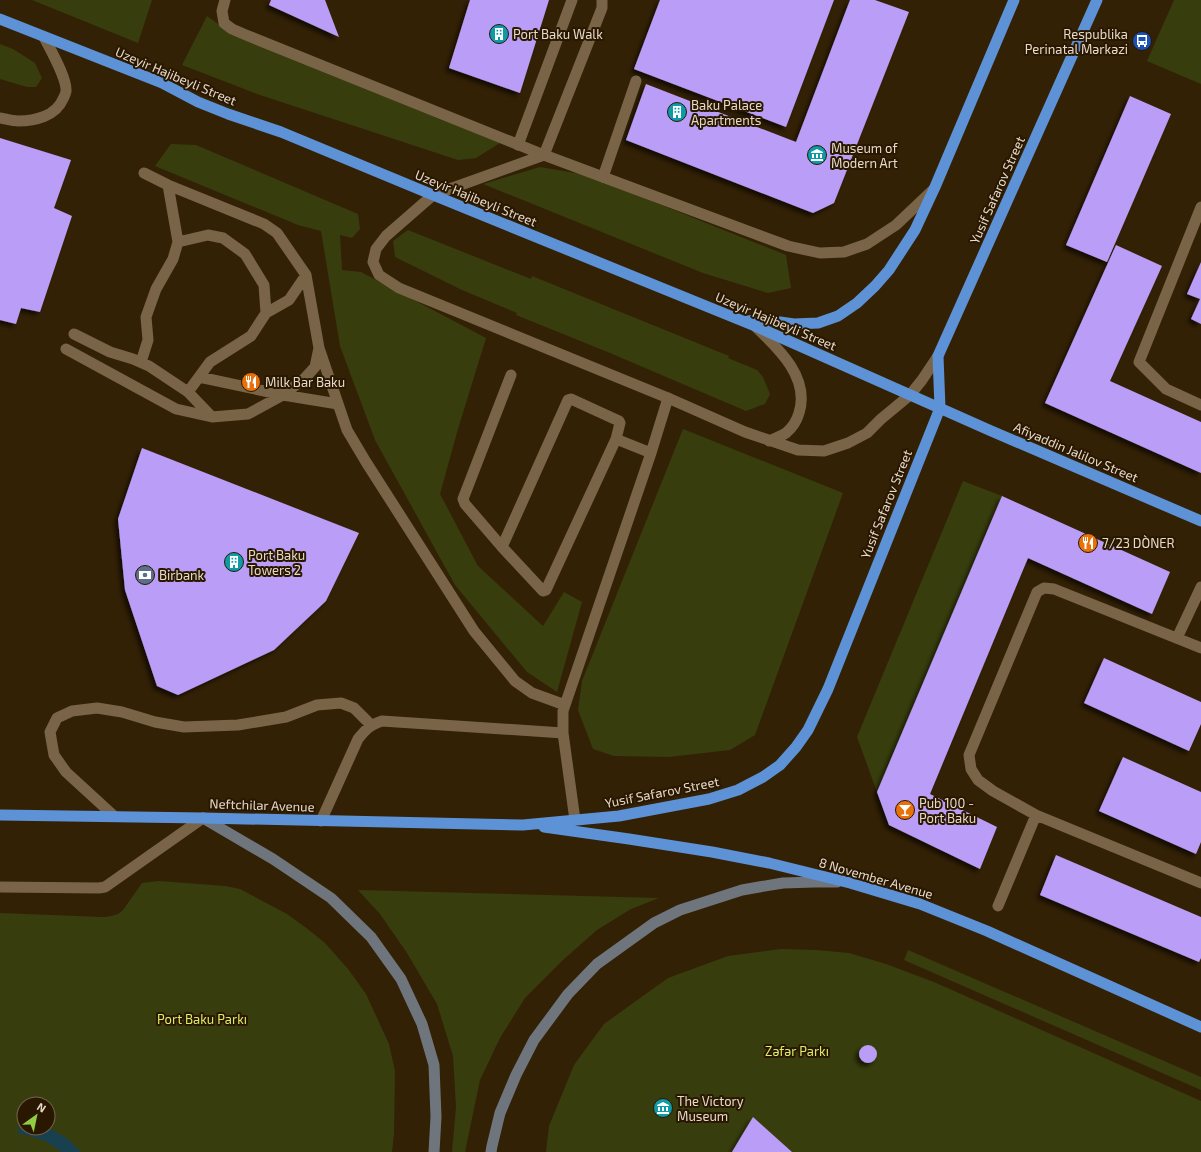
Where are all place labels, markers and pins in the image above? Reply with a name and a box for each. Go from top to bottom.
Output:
building icon: Port Baku Walk [488,23,510,45]
place label: Port Baku Walk [513,26,603,42]
place label: Respublika Perinatal Mərkəzi [1025,26,1128,57]
bus stop icon: Respublika Perinatal Mərkəzi [1131,30,1153,52]
place label: Baku Palace Apartments [691,97,762,128]
building icon: Baku Palace Apartments [666,101,688,123]
place label: Museum of Modern Art [831,140,898,171]
museum icon: Museum of Modern Art [806,144,828,166]
restaurant icon: Milk Bar Baku [240,371,262,393]
place label: Milk Bar Baku [265,374,345,390]
restaurant icon: 7/23 DÒNER [1077,532,1099,554]
place label: 7/23 DÒNER [1102,535,1175,551]
place label: Port Baku Towers 2 [248,547,305,578]
building icon: Port Baku Towers 2 [223,551,245,573]
bank icon: Birbank [134,564,156,586]
place label: Birbank [159,567,205,583]
place label: Pub 100 - Port Baku [919,795,976,826]
bar icon: Pub 100 - Port Baku [894,799,916,821]
place label: The Victory Museum [677,1093,744,1124]
museum icon: The Victory Museum [652,1097,674,1119]

